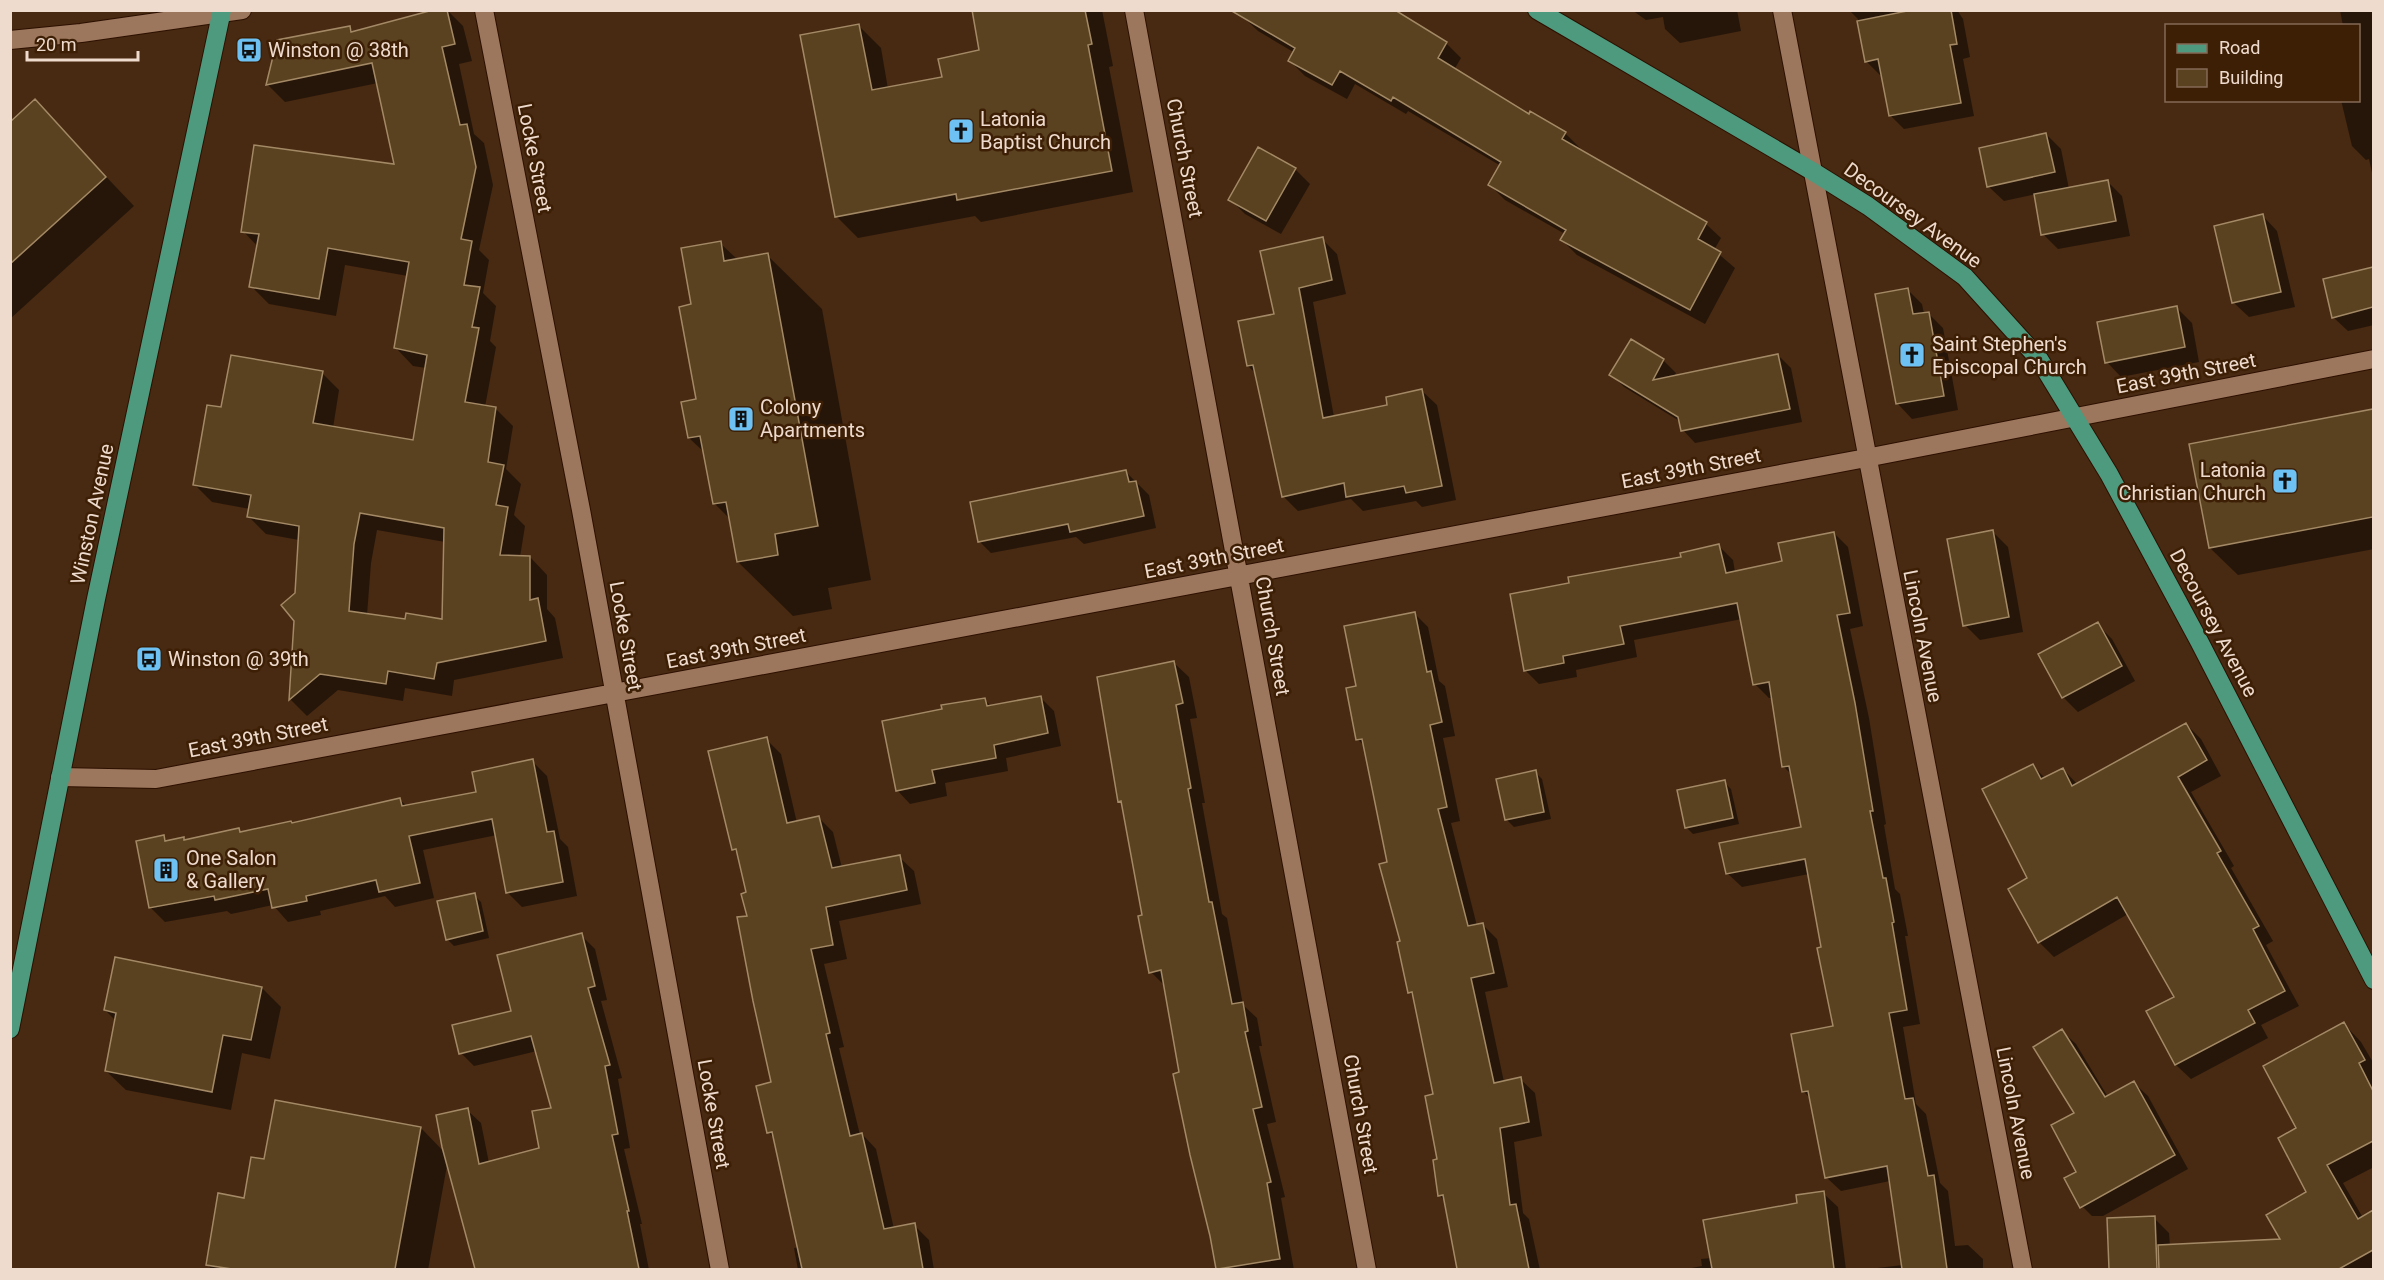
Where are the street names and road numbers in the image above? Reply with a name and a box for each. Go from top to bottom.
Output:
street label: Church Street [1162,96,1208,220]
street label: Locke Street [513,101,557,215]
street label: Decoursey Avenue [1840,157,1986,273]
street label: East 39th Street [2114,348,2258,398]
street label: Winston Avenue [65,441,119,587]
street label: East 39th Street [1619,443,1763,493]
street label: East 39th Street [1142,533,1286,583]
street label: Decoursey Avenue [2165,545,2263,701]
street label: Lincoln Avenue [1898,568,1948,704]
street label: Church Street [1251,574,1295,698]
street label: Locke Street [605,579,647,693]
street label: East 39th Street [664,623,808,673]
street label: East 39th Street [186,712,330,762]
street label: Lincoln Avenue [1991,1045,2041,1181]
street label: Church Street [1339,1052,1383,1176]
street label: Locke Street [693,1057,735,1171]

